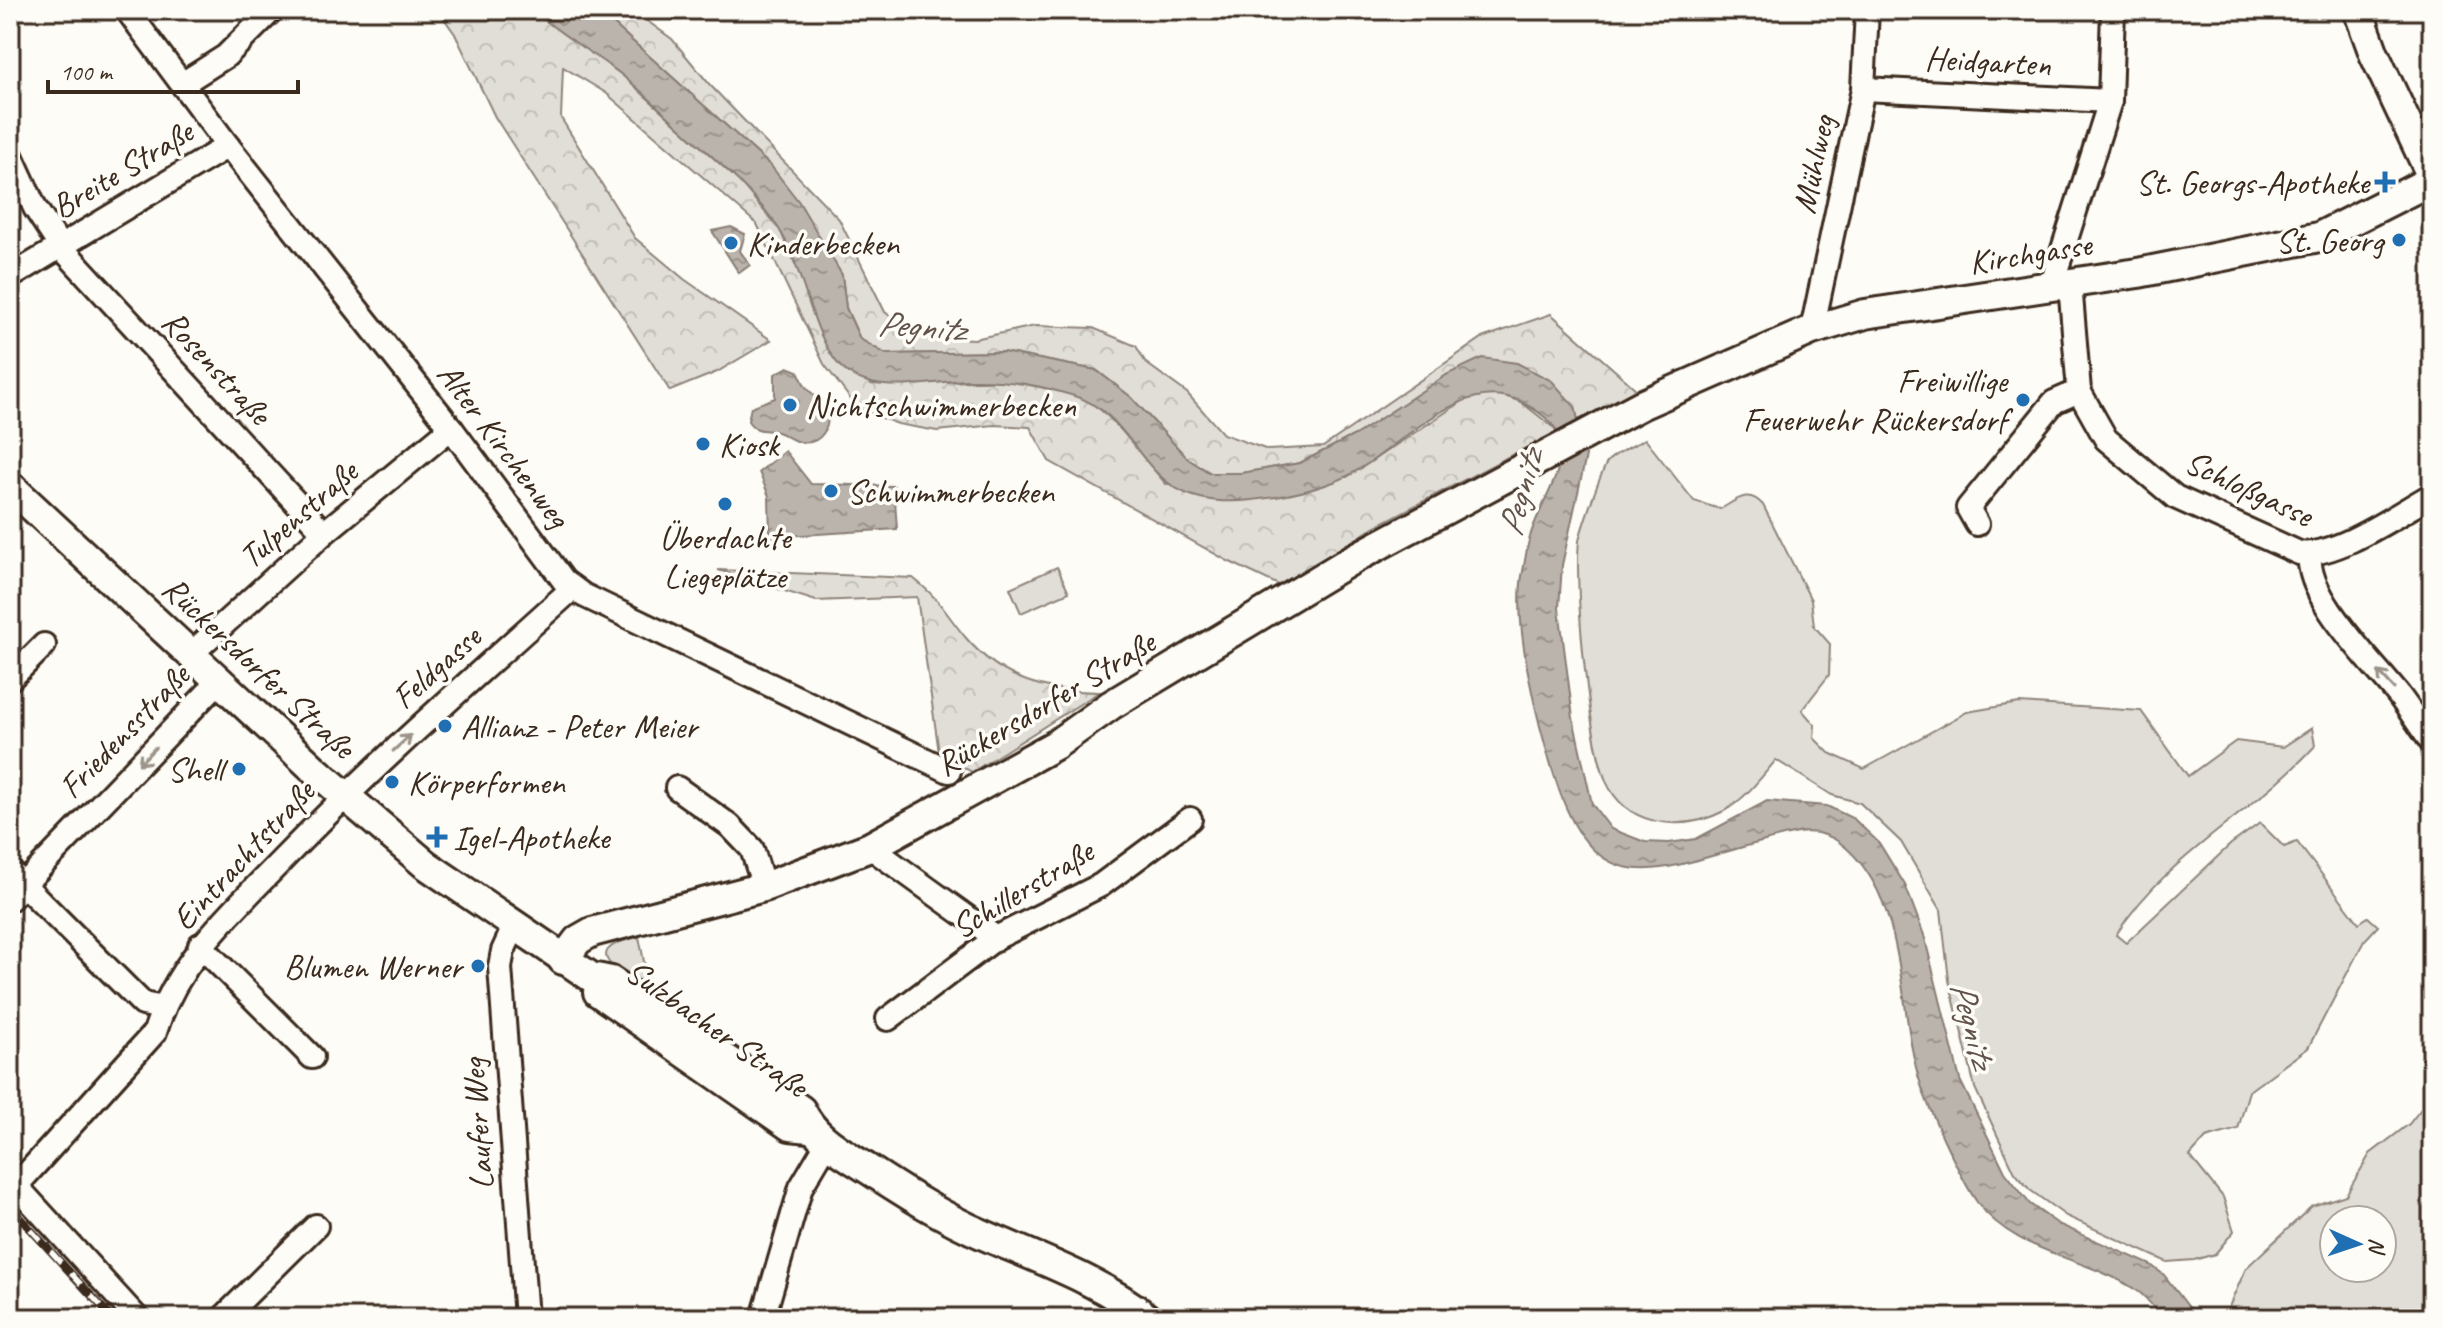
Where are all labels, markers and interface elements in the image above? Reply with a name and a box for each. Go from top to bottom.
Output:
street label: Heidgarten [1924,36,2053,86]
scale bar [48,44,298,94]
text: 100 m [60,57,114,87]
street label: Breite Straße [44,109,203,228]
street label: Mühlweg [1782,109,1845,217]
place label: St. Georgs-Apotheke [2136,161,2371,204]
marker: St. Georgs-Apotheke [2376,173,2394,191]
place label: St. Georg [2276,219,2386,262]
place label: Kinderbecken [747,222,901,265]
street label: Kirchgasse [1966,222,2096,284]
marker: St. Georg [2390,231,2408,249]
marker: Kinderbecken [722,234,740,252]
water label: Pegnitz [876,300,971,352]
street label: Rosenstraße [153,301,283,436]
street label: Alter Kirchenweg [428,354,581,538]
place label: Freiwillige Feuerwehr Rückersdorf [1743,359,2014,441]
place label: Nichtschwimmerbecken [806,384,1077,427]
marker: Freiwillige Feuerwehr Rückersdorf [2014,391,2032,409]
marker: Nichtschwimmerbecken [781,396,799,414]
place label: Kiosk [719,423,781,466]
marker: Kiosk [694,435,712,453]
water label: Pegnitz [1487,440,1555,541]
street label: Schloßgasse [2178,440,2321,537]
street label: Tulpenstraße [230,449,369,577]
place label: Schwimmerbecken [847,470,1056,513]
marker: Schwimmerbecken [822,482,840,500]
marker: Überdachte Liegeplätze [716,495,734,513]
place label: Überdachte Liegeplätze [659,516,793,598]
street label: Rückersdorfer Straße [153,567,367,769]
street label: Feldgasse [382,614,491,718]
street label: Rückersdorfer Straße [927,619,1165,785]
street label: Friedensstraße [49,653,201,807]
one-way arrow [2377,671,2395,691]
place label: Allianz - Peter Meier [461,705,700,748]
marker: Allianz - Peter Meier [436,717,454,735]
one-way arrow [392,734,412,752]
one-way arrow [139,745,157,765]
place label: Shell [167,748,229,791]
marker: Shell [230,760,248,778]
place label: Körperformen [408,761,567,804]
street label: Eintrachtstraße [162,769,326,939]
marker: Körperformen [383,773,401,791]
place label: Igel-Apotheke [453,816,611,859]
marker: Igel-Apotheke [428,828,446,846]
street label: Schillerstraße [943,828,1103,948]
place label: Blumen Werner [284,945,465,988]
street label: Sulzbacher Straße [618,949,819,1108]
marker: Blumen Werner [469,957,487,975]
water label: Pegnitz [1940,976,2008,1077]
street label: Laufer Weg [451,1055,503,1191]
north arrow [2318,1204,2398,1284]
text: N [2362,1237,2391,1256]

